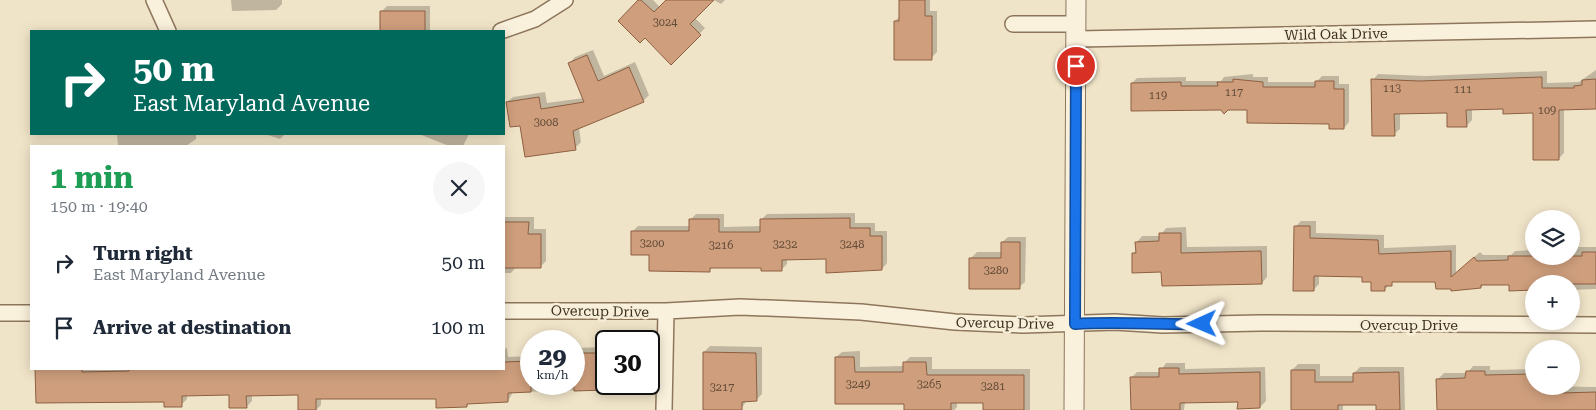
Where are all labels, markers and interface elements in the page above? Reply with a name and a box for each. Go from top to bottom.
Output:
house number: 3024 [653,16,678,29]
street label: Wild Oak Drive [1284,25,1388,43]
pin [1055,45,1097,87]
text: 50 m [133,49,215,90]
icon: right [50,50,115,115]
icon: arrive [1062,52,1090,80]
house number: 113 [1383,82,1401,95]
house number: 111 [1454,83,1472,96]
house number: 117 [1225,86,1243,99]
house number: 119 [1149,89,1167,102]
text: East Maryland Avenue [133,91,370,116]
house number: 109 [1538,104,1556,117]
house number: 3008 [534,116,558,129]
text: 1 min [50,160,133,195]
button: close [433,162,485,214]
text: 150 m · 19:40 [50,197,148,216]
map controls [1525,210,1580,395]
button: layers [1525,210,1580,265]
house number: 3200 [640,237,664,250]
house number: 3232 [773,238,797,251]
house number: 3248 [840,238,864,251]
house number: 3216 [709,239,733,252]
text: Turn right [93,242,193,265]
icon: right [50,249,78,277]
text: 50 m [442,251,485,274]
house number: 3280 [984,264,1008,277]
text: East Maryland Avenue [93,265,265,284]
button: + [1525,275,1580,330]
position arrow [1175,297,1227,349]
street label: Overcup Drive [551,302,650,320]
icon: arrive [50,314,78,342]
street label: Overcup Drive [956,314,1055,332]
text: Arrive at destination [93,316,291,339]
text: 100 m [431,316,485,339]
street label: Overcup Drive [1360,317,1458,333]
speed limit sign: 30 [595,330,660,395]
button: − [1525,340,1580,395]
text: 29 [538,342,567,371]
text: km/h [536,368,569,382]
house number: 3249 [846,378,870,391]
house number: 3265 [917,378,941,391]
house number: 3281 [981,380,1005,393]
house number: 3217 [710,381,734,394]

